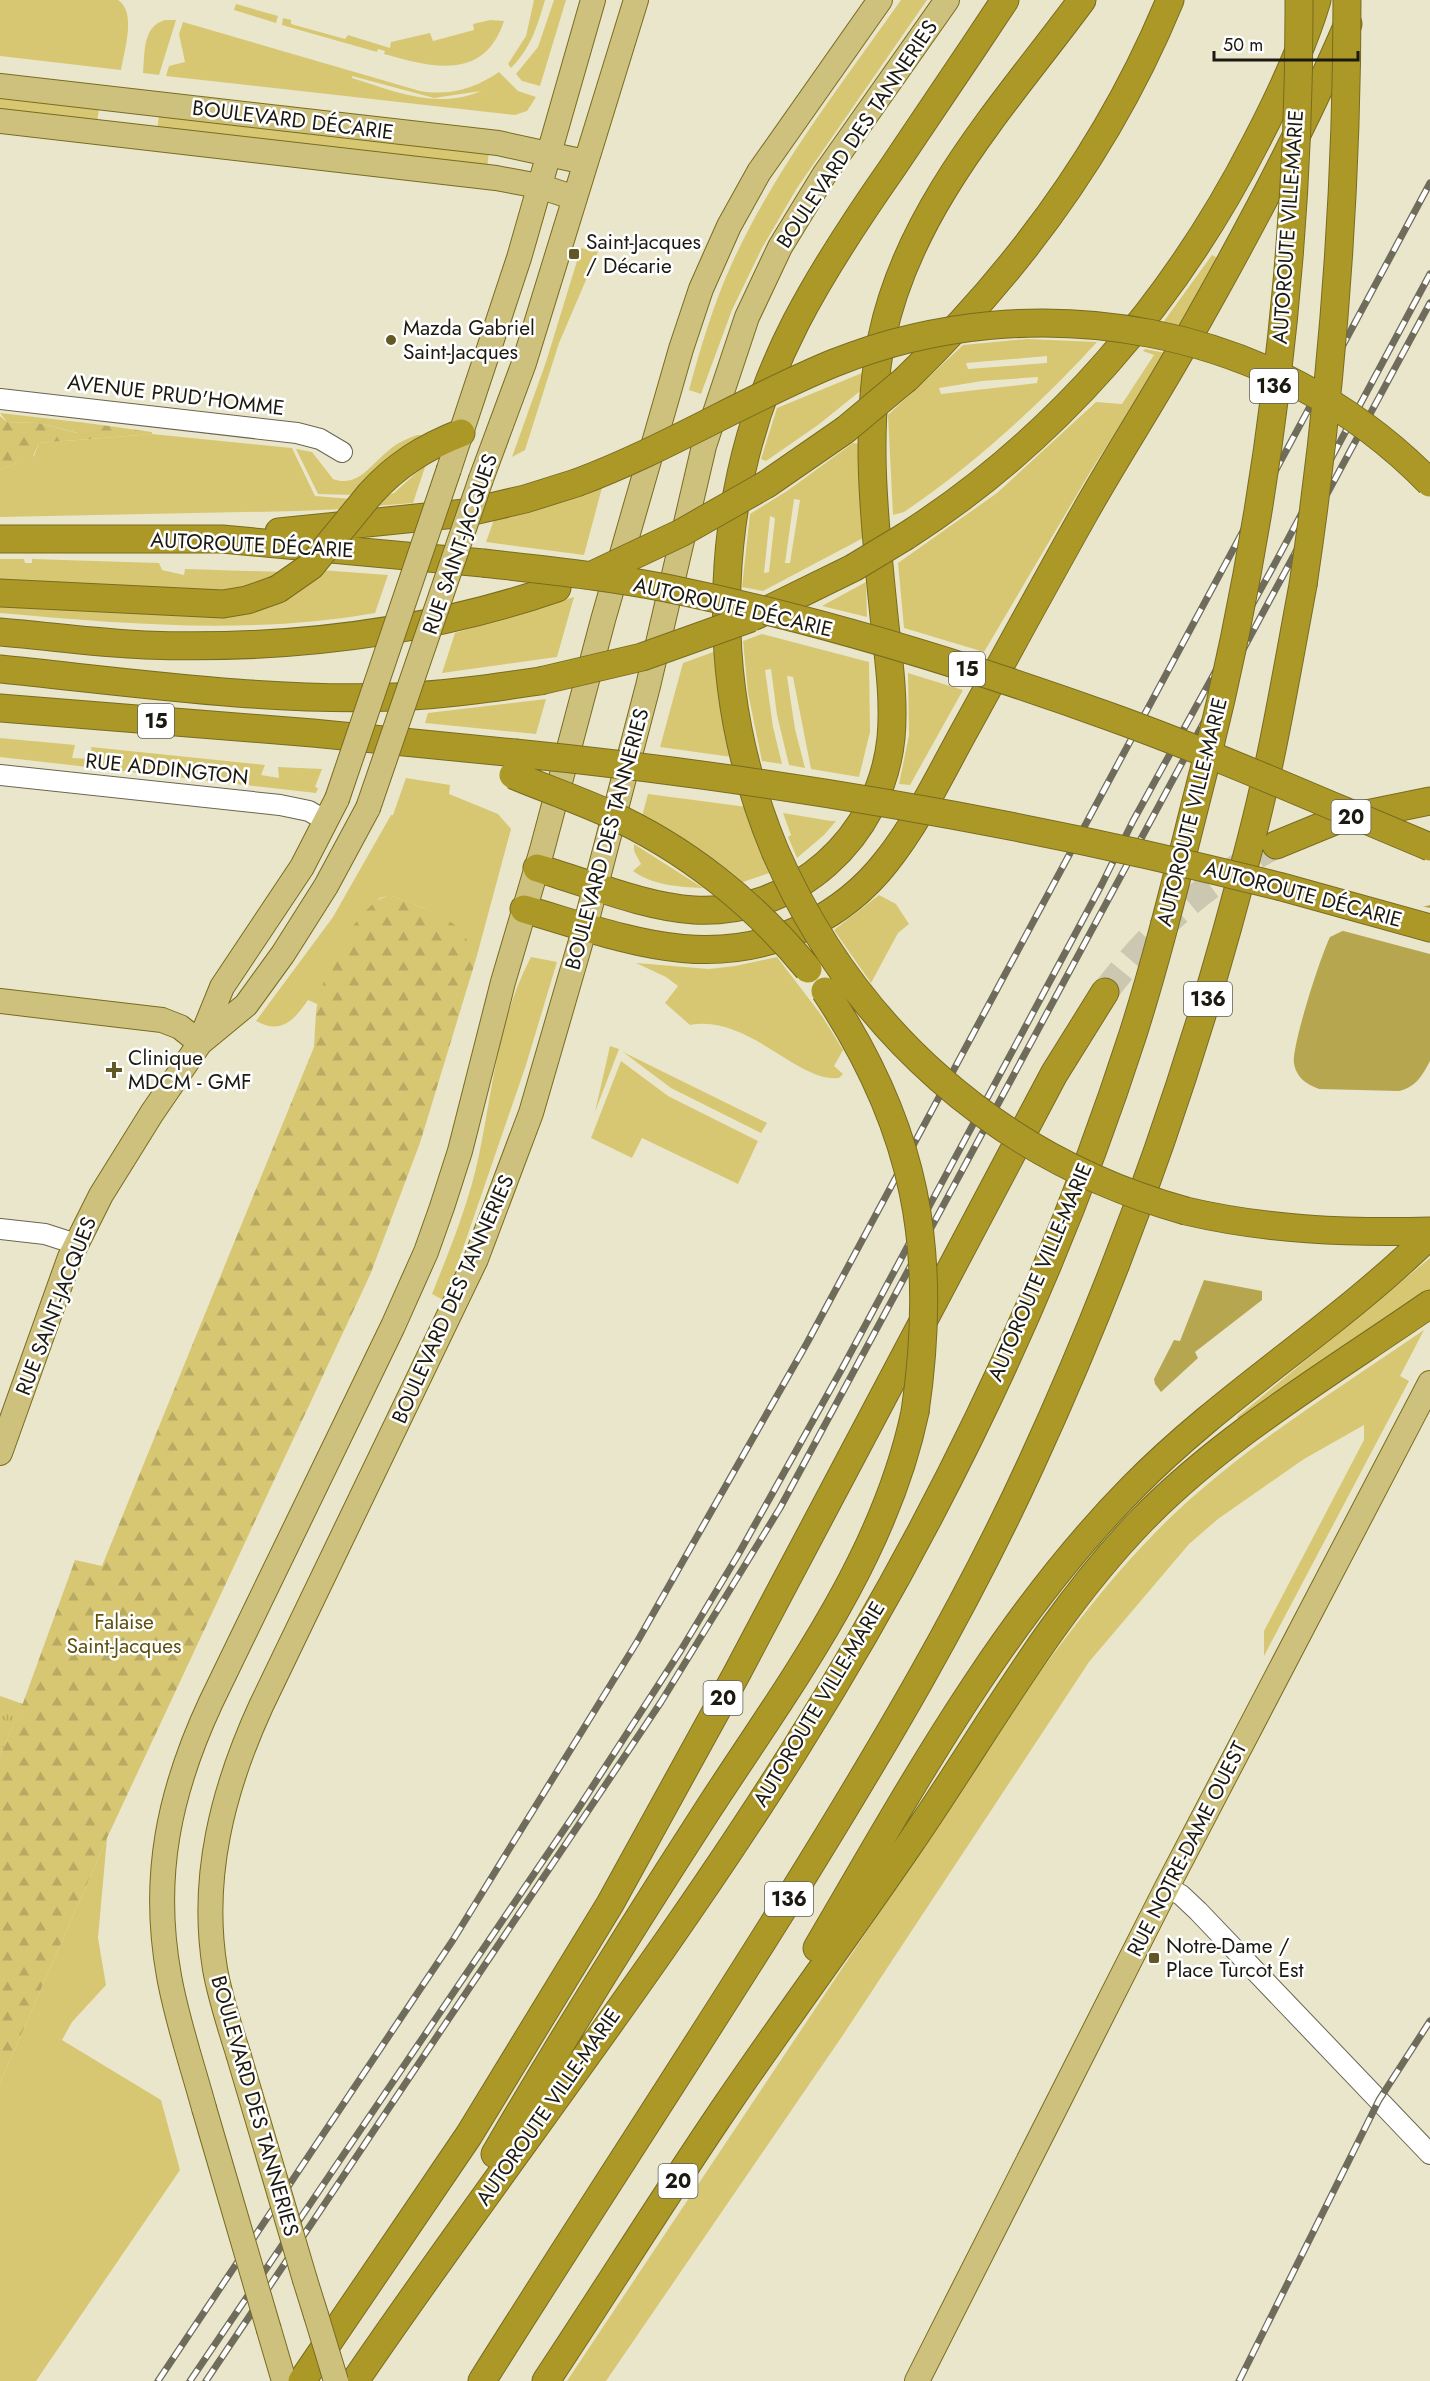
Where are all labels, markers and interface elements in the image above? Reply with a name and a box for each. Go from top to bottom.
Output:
street label: BOULEVARD DES TANNERIES [769,14,945,254]
scale bar [1214,24,1358,62]
text: 50 m [1223,32,1263,58]
street label: BOULEVARD DÉCARIE [191,93,395,147]
street label: AUTOROUTE VILLE-MARIE [1265,109,1311,345]
place label: Saint-Jacques / Décarie [586,227,701,281]
marker: Saint-Jacques / Décarie [567,247,581,261]
place label: Mazda Gabriel Saint-Jacques [403,313,535,367]
marker: Mazda Gabriel Saint-Jacques [384,333,398,347]
street label: AVENUE PRUD'HOMME [66,367,286,423]
road number: 136 [1250,369,1298,403]
street label: RUE SAINT-JACQUES [415,450,505,638]
street label: AUTOROUTE DÉCARIE [150,525,354,565]
street label: AUTOROUTE DÉCARIE [630,569,836,645]
road number: 15 [949,652,985,686]
street label: AUTOROUTE VILLE-MARIE [1149,695,1235,929]
road number: 15 [138,704,174,738]
street label: BOULEVARD DES TANNERIES [558,705,656,973]
street label: RUE ADDINGTON [84,746,250,792]
road number: 20 [1332,800,1370,834]
street label: AUTOROUTE DÉCARIE [1201,853,1405,935]
road number: 136 [1184,982,1232,1016]
place label: Clinique MDCM - GMF [128,1043,251,1097]
marker: Clinique MDCM - GMF [105,1061,123,1079]
street label: AUTOROUTE VILLE-MARIE [980,1158,1100,1386]
street label: BOULEVARD DES TANNERIES [384,1170,522,1428]
street label: RUE SAINT-JACQUES [8,1212,104,1400]
street label: AUTOROUTE VILLE-MARIE [746,1596,892,1812]
park label: Falaise Saint-Jacques [67,1607,182,1661]
road number: 20 [704,1681,742,1715]
street label: RUE NOTRE-DAME OUEST [1120,1736,1254,1962]
road number: 136 [765,1882,813,1916]
place label: Notre-Dame / Place Turcot Est [1166,1931,1304,1985]
marker: Notre-Dame / Place Turcot Est [1147,1951,1161,1965]
street label: BOULEVARD DES TANNERIES [203,1972,307,2240]
street label: AUTOROUTE VILLE-MARIE [468,2002,628,2212]
road number: 20 [658,2164,698,2198]

